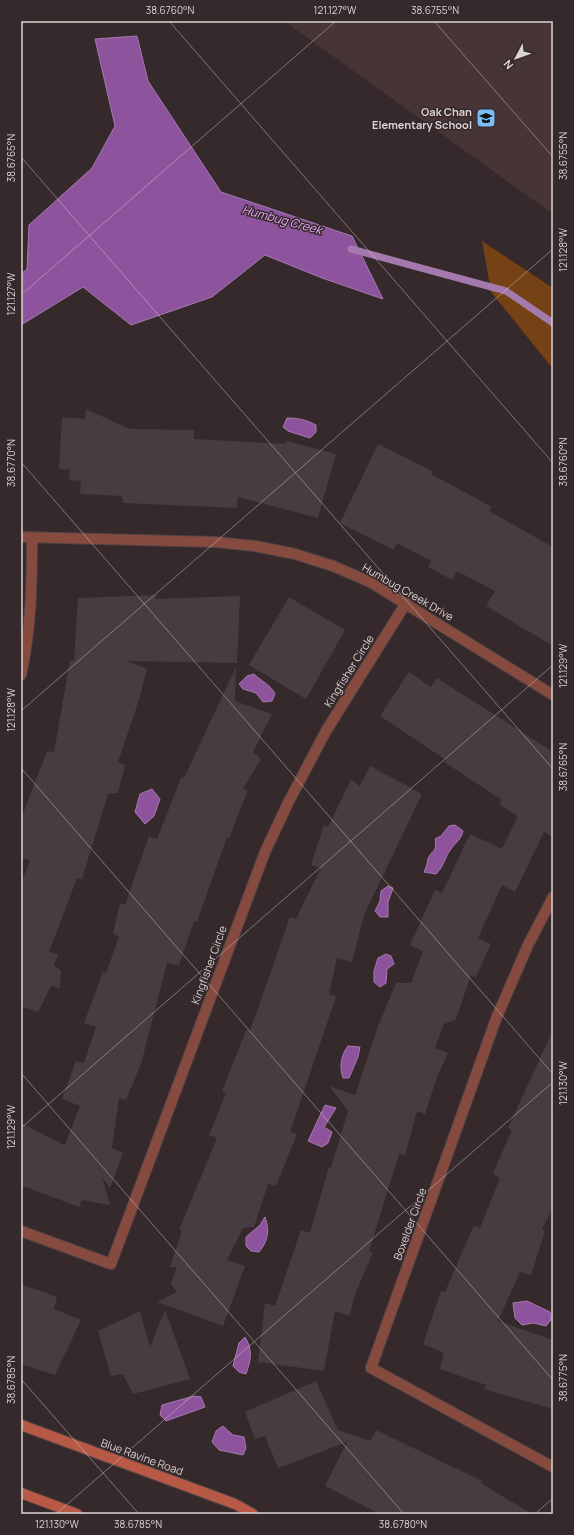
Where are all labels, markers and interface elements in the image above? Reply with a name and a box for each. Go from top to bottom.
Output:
text: 38.6760°N [146,3,195,17]
text: 121.127°W [314,3,357,17]
text: 38.6755°N [411,3,459,17]
north arrow [496,38,536,78]
text: N [500,57,516,73]
place label: Oak Chan Elementary School [372,104,472,132]
school or university icon: Oak Chan Elementary School [475,107,497,129]
text: 38.6755°N [556,132,570,180]
text: 38.6765°N [4,134,18,182]
water label: Humbug Creek [240,201,326,239]
text: 121.128°W [556,228,570,272]
text: 121.127°W [4,272,18,315]
text: 38.6760°N [556,437,570,486]
text: 38.6770°N [4,439,18,487]
street label: Humbug Creek Drive [360,559,457,624]
street label: Kingfisher Circle [320,631,377,710]
text: 121.129°W [556,643,570,688]
text: 121.128°W [4,688,18,732]
text: 38.6765°N [556,743,570,791]
street label: Kingfisher Circle [187,923,230,1006]
text: 121.130°W [556,1060,570,1105]
text: 121.129°W [4,1104,18,1149]
street label: Boxelder Circle [389,1185,430,1262]
text: 38.6775°N [556,1354,570,1402]
text: 38.6785°N [4,1356,18,1404]
street label: Blue Ravine Road [99,1435,185,1478]
text: 121.130°W [35,1517,80,1531]
text: 38.6785°N [114,1517,162,1531]
text: 38.6780°N [379,1517,427,1531]

